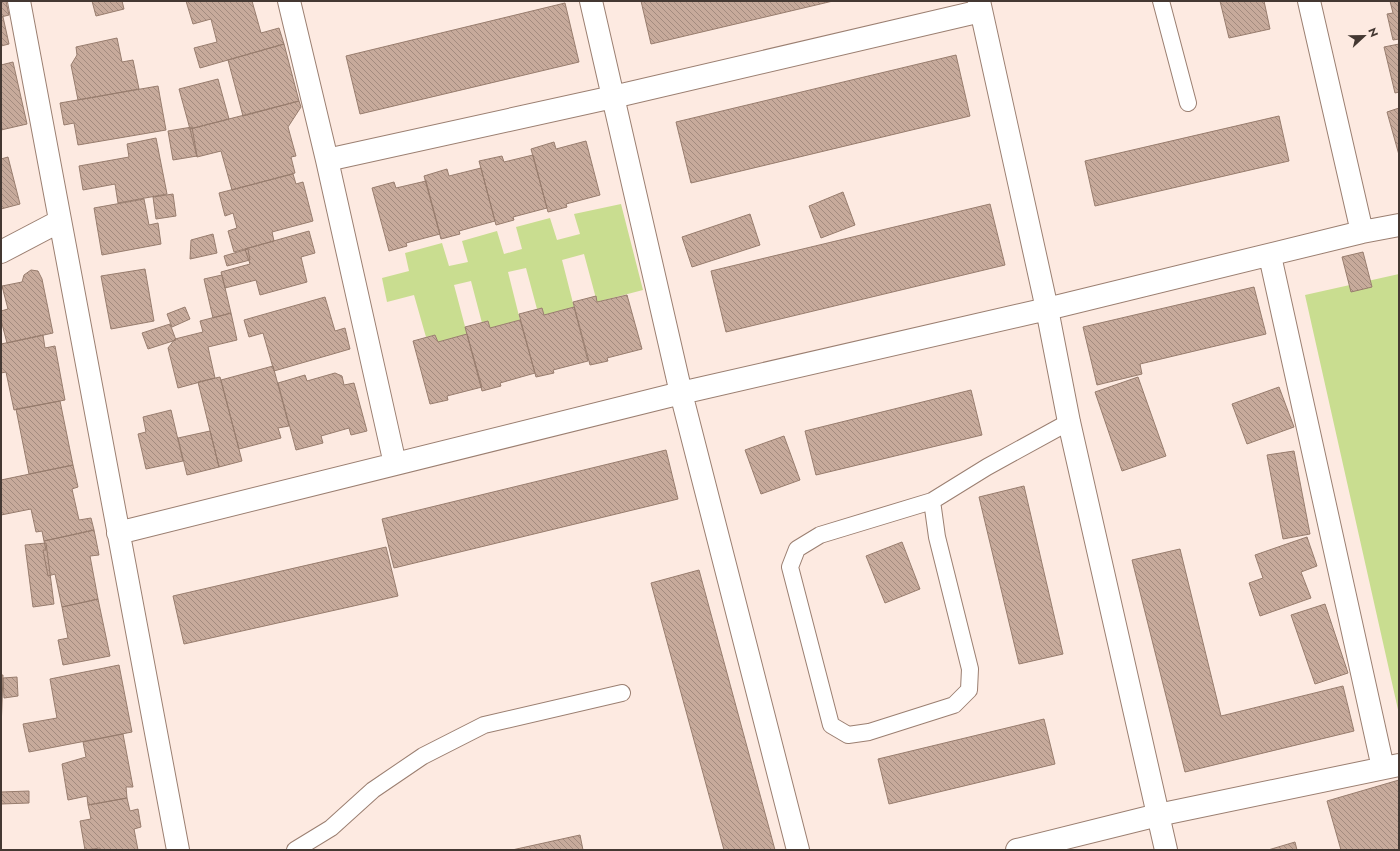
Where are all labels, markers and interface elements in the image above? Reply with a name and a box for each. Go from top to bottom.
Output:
north arrow [1344,16,1384,56]
text: N [1364,25,1382,39]

